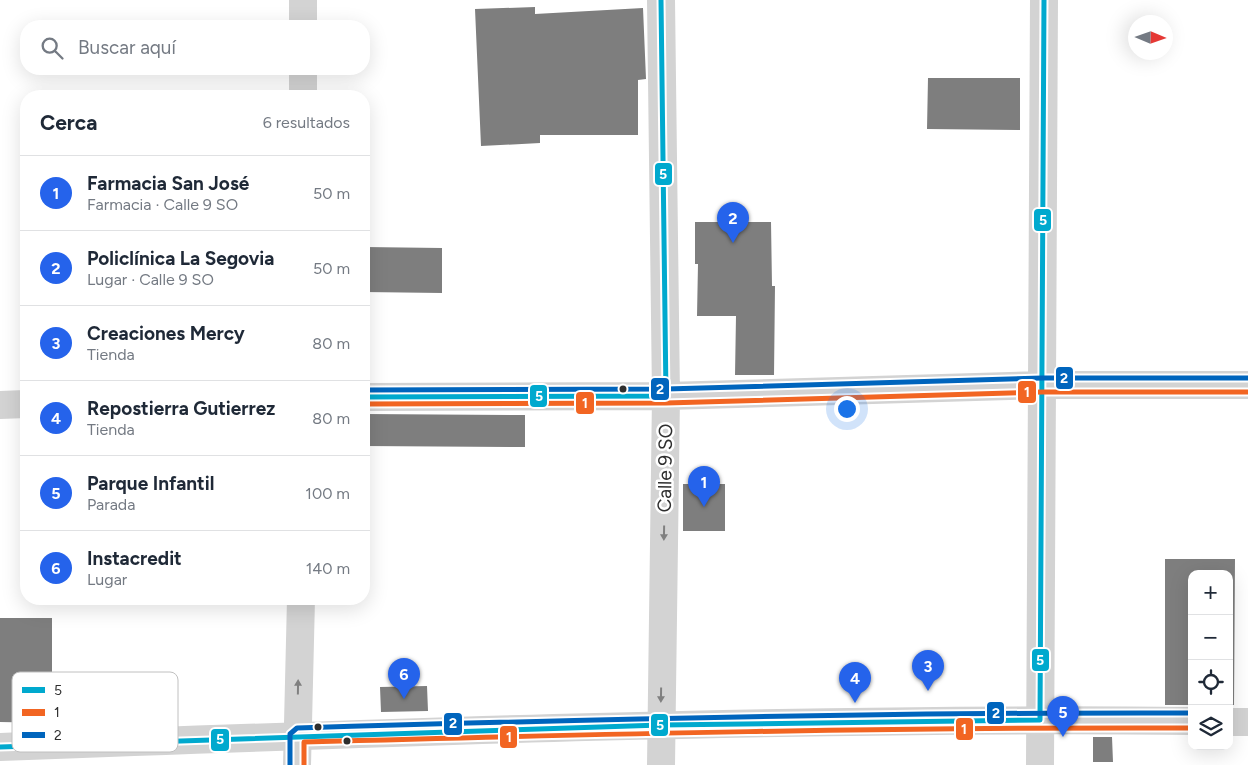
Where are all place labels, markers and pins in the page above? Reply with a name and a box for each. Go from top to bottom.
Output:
pin: 2 [717,202,749,243]
unlabelled marker [618,384,628,394]
pin: 1 [688,466,720,507]
pin: 3 [912,650,944,691]
pin: 6 [388,658,420,699]
pin: 4 [839,662,871,703]
pin: 5 [1047,696,1079,737]
unlabelled marker [313,722,323,732]
unlabelled marker [342,736,352,746]

